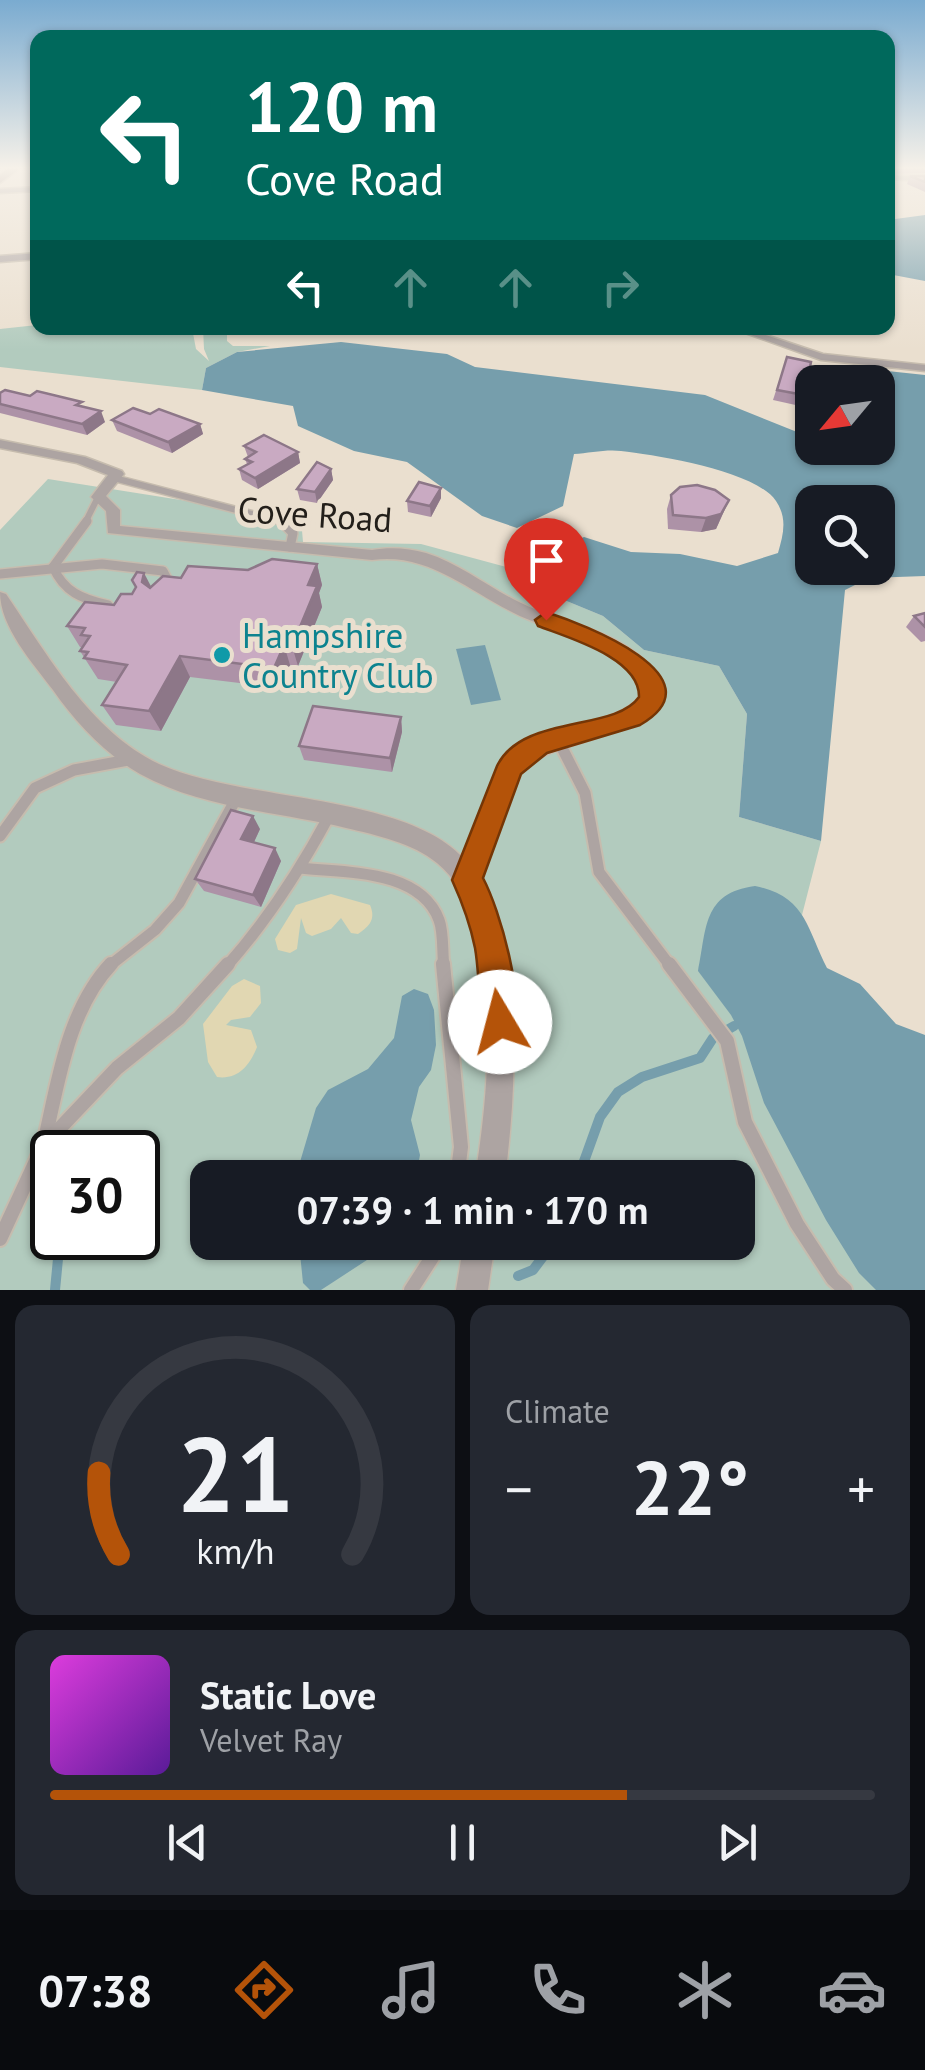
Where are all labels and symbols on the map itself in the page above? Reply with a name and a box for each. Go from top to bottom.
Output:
north arrow [795,365,895,465]
street label: Cove Road [236,486,394,542]
pin [504,518,589,621]
place label: Hampshire Country Club [242,612,434,698]
marker: Hampshire Country Club [211,644,233,666]
position arrow [448,970,552,1074]
speed limit sign: 30 [30,1130,160,1260]

